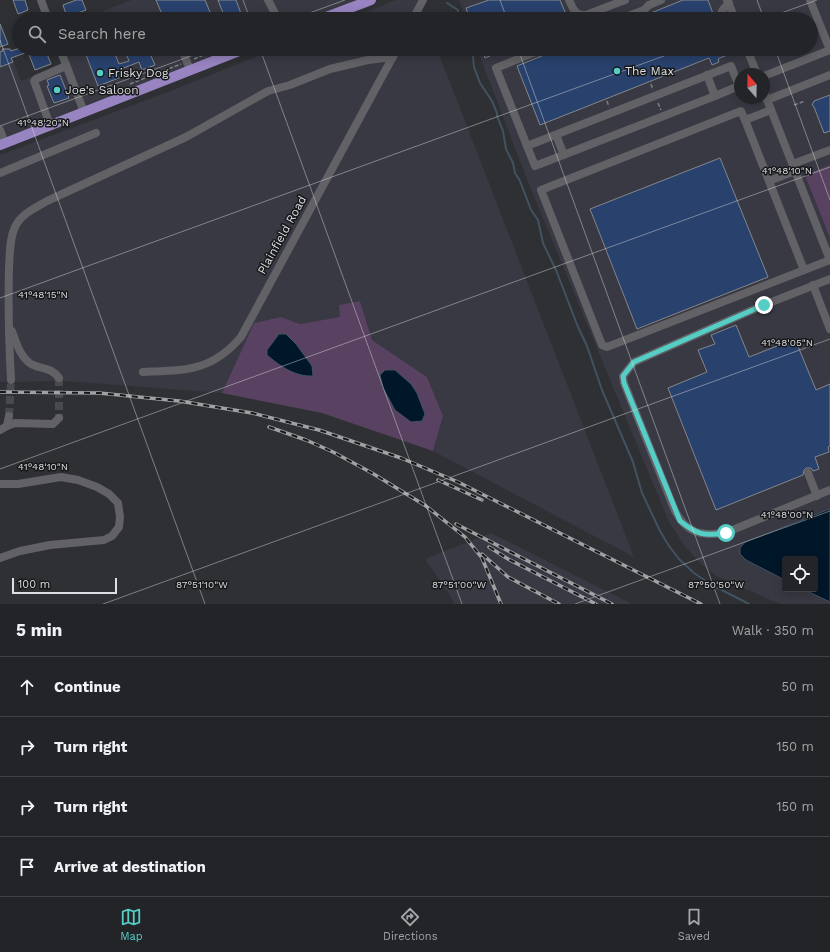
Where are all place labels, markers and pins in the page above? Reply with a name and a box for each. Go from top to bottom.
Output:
place label: The Max [625,64,674,78]
place label: Frisky Dog [108,66,169,80]
marker: The Max [612,66,622,76]
marker: Frisky Dog [95,68,105,78]
place label: Joe's Saloon [65,83,139,97]
marker: Joe's Saloon [52,85,62,95]

